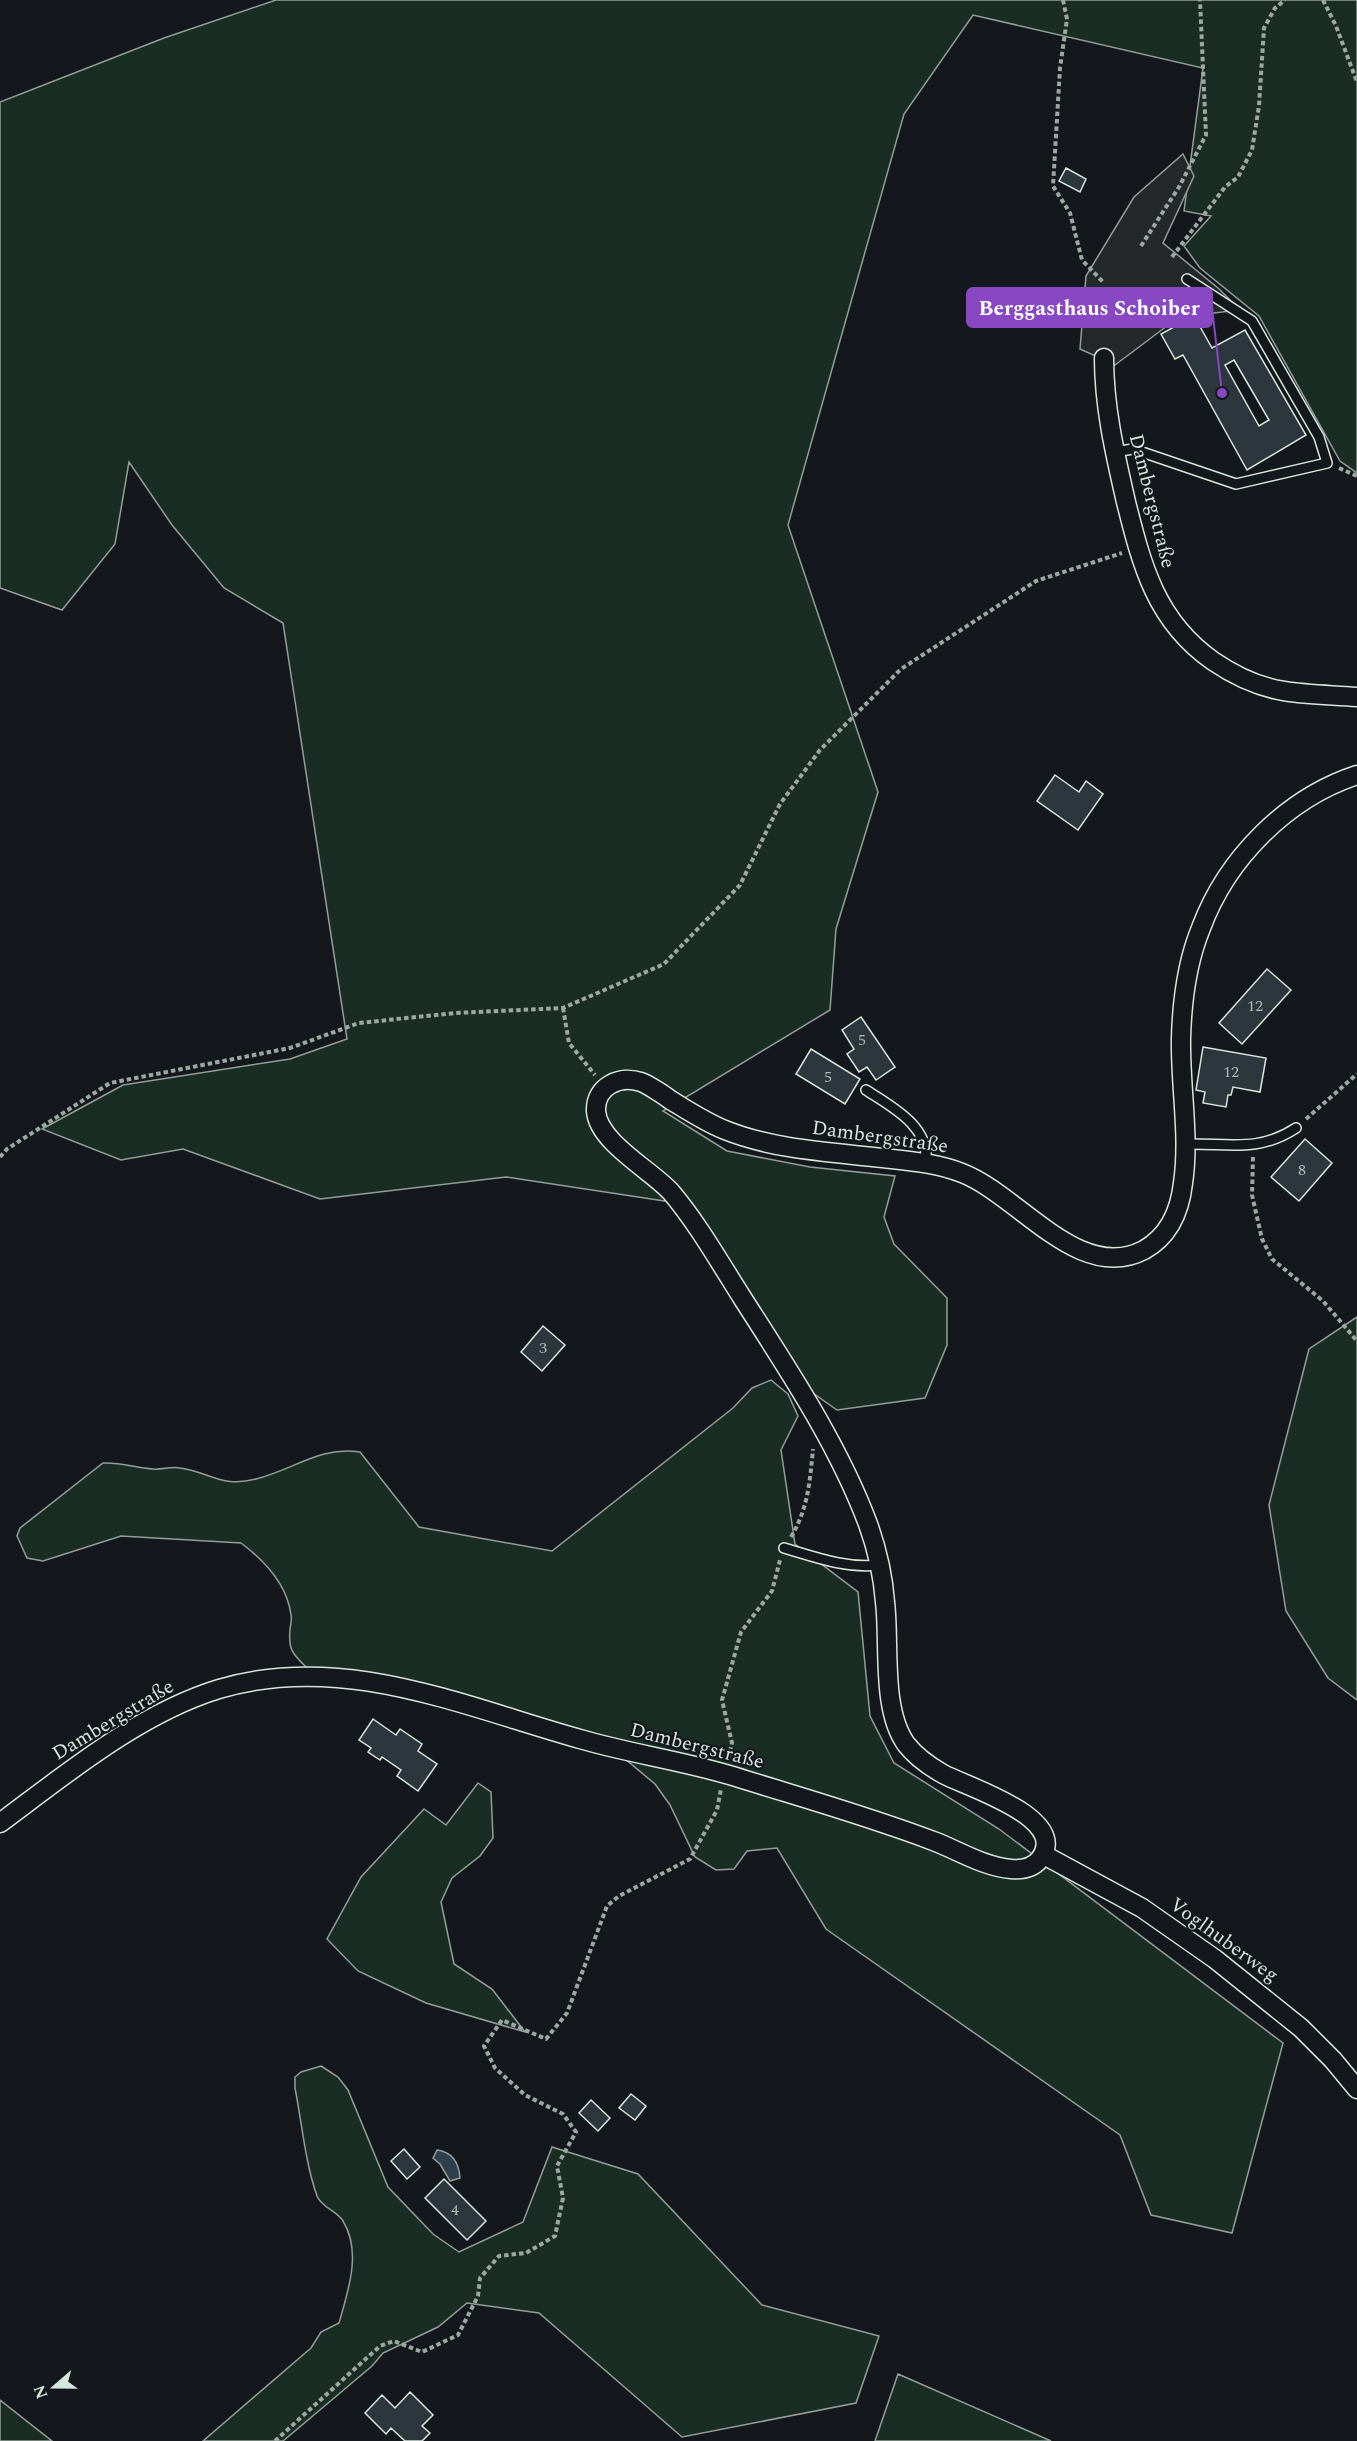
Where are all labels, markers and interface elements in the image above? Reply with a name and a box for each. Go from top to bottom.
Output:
callout: Berggasthaus Schoiber [967,288,1212,327]
text: Berggasthaus Schoiber [978,293,1200,325]
street label: Dambergstraße [1121,431,1183,571]
house number: 12 [1247,994,1263,1018]
house number: 5 [858,1028,866,1052]
house number: 12 [1223,1060,1239,1084]
house number: 5 [824,1065,832,1089]
street label: Dambergstraße [810,1113,950,1161]
house number: 8 [1298,1158,1306,1182]
house number: 3 [539,1336,547,1360]
street label: Dambergstraße [46,1672,180,1768]
street label: Dambergstraße [627,1715,767,1777]
street label: Voglhuberweg [1163,1890,1285,1990]
house number: 4 [451,2198,459,2222]
north arrow [24,2357,84,2417]
text: N [27,2382,54,2402]

